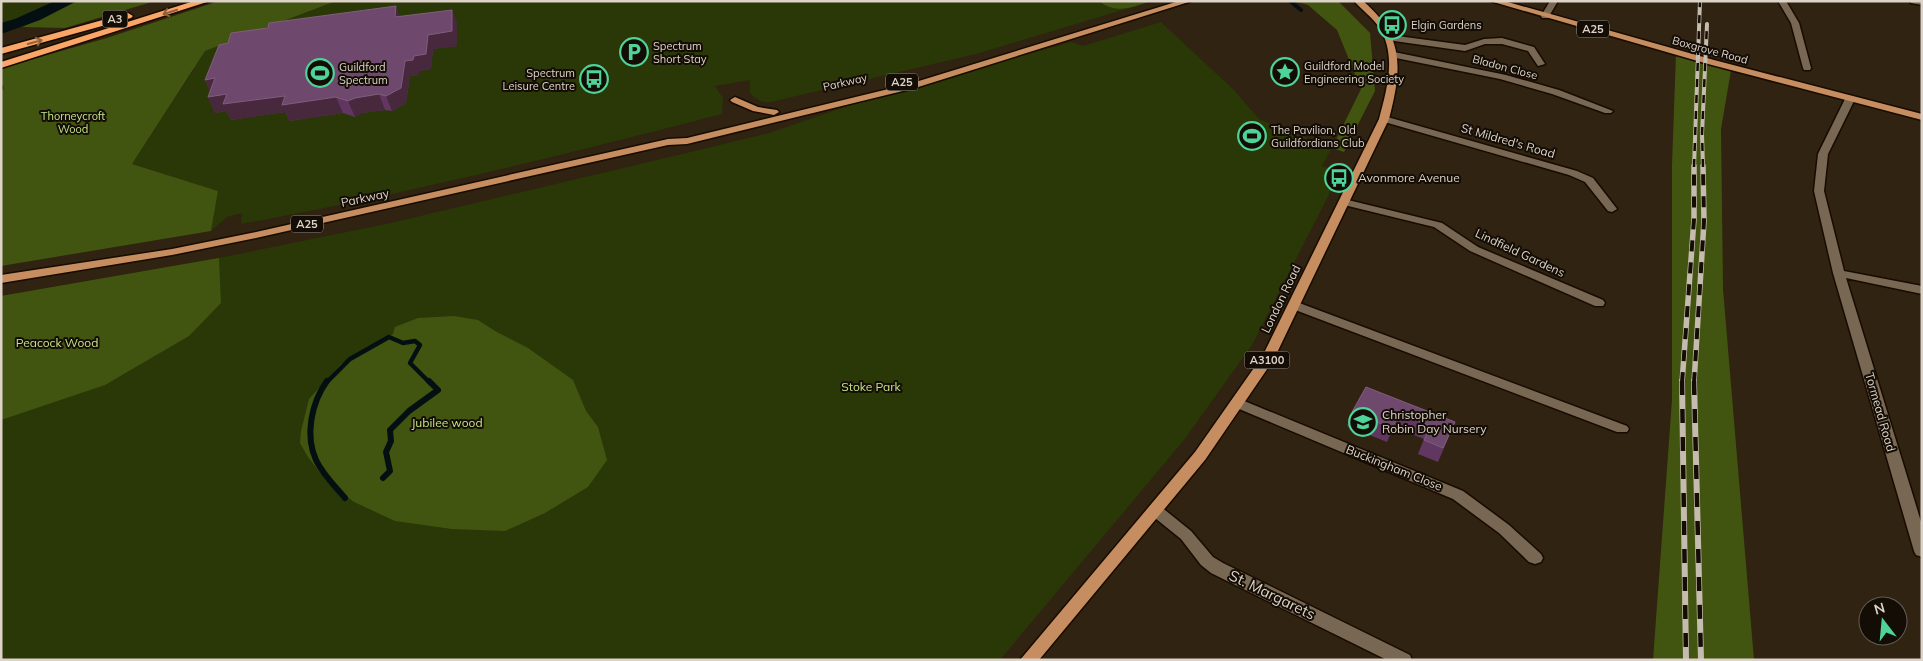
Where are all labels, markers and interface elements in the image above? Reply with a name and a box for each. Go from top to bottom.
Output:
one-way arrow [163,8,179,18]
road number: A3 [102,10,128,28]
bus stop icon: Elgin Gardens [1377,10,1407,40]
place label: Elgin Gardens [1411,18,1482,32]
road number: A25 [1577,20,1609,38]
street label: Boxgrove Road [1671,33,1749,67]
one-way arrow [26,37,42,46]
parking icon: Spectrum Short Stay [619,37,649,67]
place label: Spectrum Short Stay [653,39,707,66]
street label: Bladon Close [1471,52,1539,82]
place icon: Guildford Model Engineering Society [1270,57,1300,87]
sports icon: Guildford Spectrum [305,58,335,88]
place label: Guildford Model Engineering Society [1304,59,1404,86]
place label: Guildford Spectrum [339,60,388,87]
bus stop icon: Spectrum Leisure Centre [579,64,609,94]
place label: Spectrum Leisure Centre [503,66,575,93]
street label: Parkway [822,70,869,94]
road number: A25 [886,74,918,90]
park label: Thorneycroft Wood [41,109,105,136]
street label: St Mildred's Road [1459,120,1557,161]
sports icon: The Pavilion, Old Guildfordians Club [1237,121,1267,151]
place label: The Pavilion, Old Guildfordians Club [1271,123,1365,150]
bus stop icon: Avonmore Avenue [1324,163,1354,193]
place label: Avonmore Avenue [1358,170,1460,185]
street label: Parkway [339,185,391,210]
road number: A25 [291,215,323,232]
street label: Lindfield Gardens [1473,225,1567,280]
street label: London Road [1258,262,1304,335]
park label: Peacock Wood [16,335,98,350]
road number: A3100 [1244,352,1290,368]
street label: Tormead Road [1862,371,1899,453]
park label: Stoke Park [841,379,902,394]
school or university icon: Christopher Robin Day Nursery [1348,407,1378,437]
place label: Christopher Robin Day Nursery [1382,407,1487,436]
park label: Jubilee wood [411,415,483,430]
street label: Buckingham Close [1344,441,1445,494]
street label: St. Margarets [1226,566,1318,624]
north arrow [1858,596,1908,646]
text: N [1872,598,1887,619]

